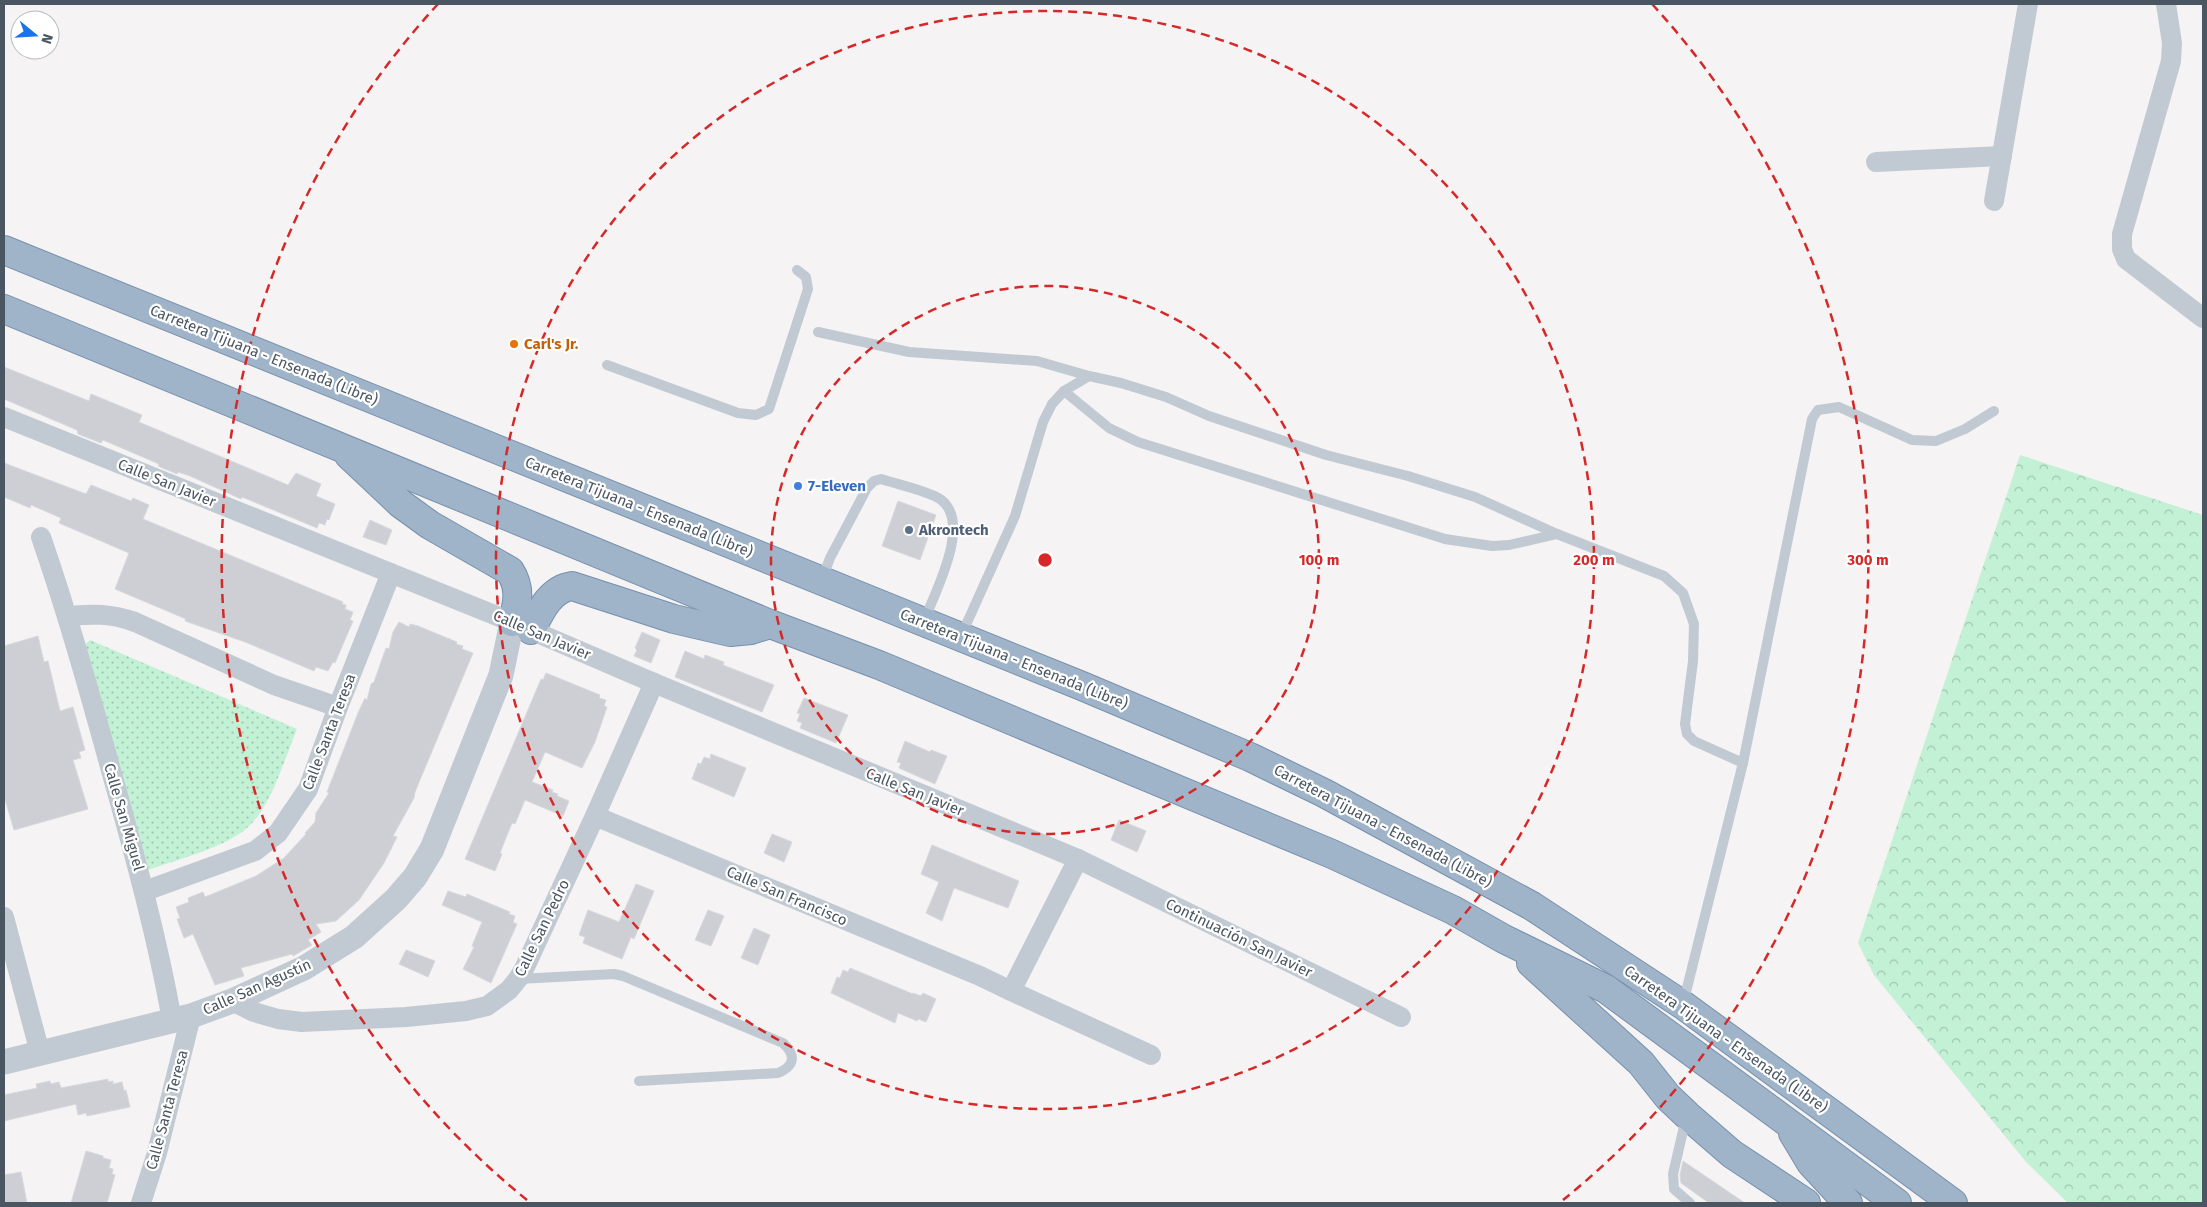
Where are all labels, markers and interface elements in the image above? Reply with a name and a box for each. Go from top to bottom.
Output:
north arrow [10,10,60,60]
text: N [37,32,56,46]
street label: Carretera Tijuana - Ensenada (Libre) [147,301,381,409]
place label: Carl's Jr. [524,335,579,353]
marker: Carl's Jr. [508,338,520,350]
street label: Carretera Tijuana - Ensenada (Libre) [522,453,756,561]
street label: Calle San Javier [115,455,219,511]
place label: 7-Eleven [808,477,866,495]
marker: 7-Eleven [792,480,804,492]
place label: Akrontech [918,521,989,539]
marker: Akrontech [903,524,915,536]
centre of rings [1036,551,1054,569]
text: 100 m [1299,551,1339,569]
text: 200 m [1573,551,1615,569]
text: 300 m [1846,551,1889,569]
street label: Carretera Tijuana - Ensenada (Libre) [897,605,1131,713]
street label: Calle San Javier [490,606,594,664]
street label: Calle Santa Teresa [298,671,360,793]
street label: Calle San Miguel [100,761,148,873]
street label: Carretera Tijuana - Ensenada (Libre) [1271,761,1495,891]
street label: Calle San Javier [863,764,967,820]
street label: Calle San Francisco [724,862,850,930]
street label: Calle San Pedro [511,877,573,979]
street label: Continuación San Javier [1163,895,1316,981]
street label: Calle San Agustín [200,955,314,1019]
street label: Carretera Tijuana - Ensenada (Libre) [1621,962,1831,1116]
street label: Calle Santa Teresa [142,1048,192,1172]

